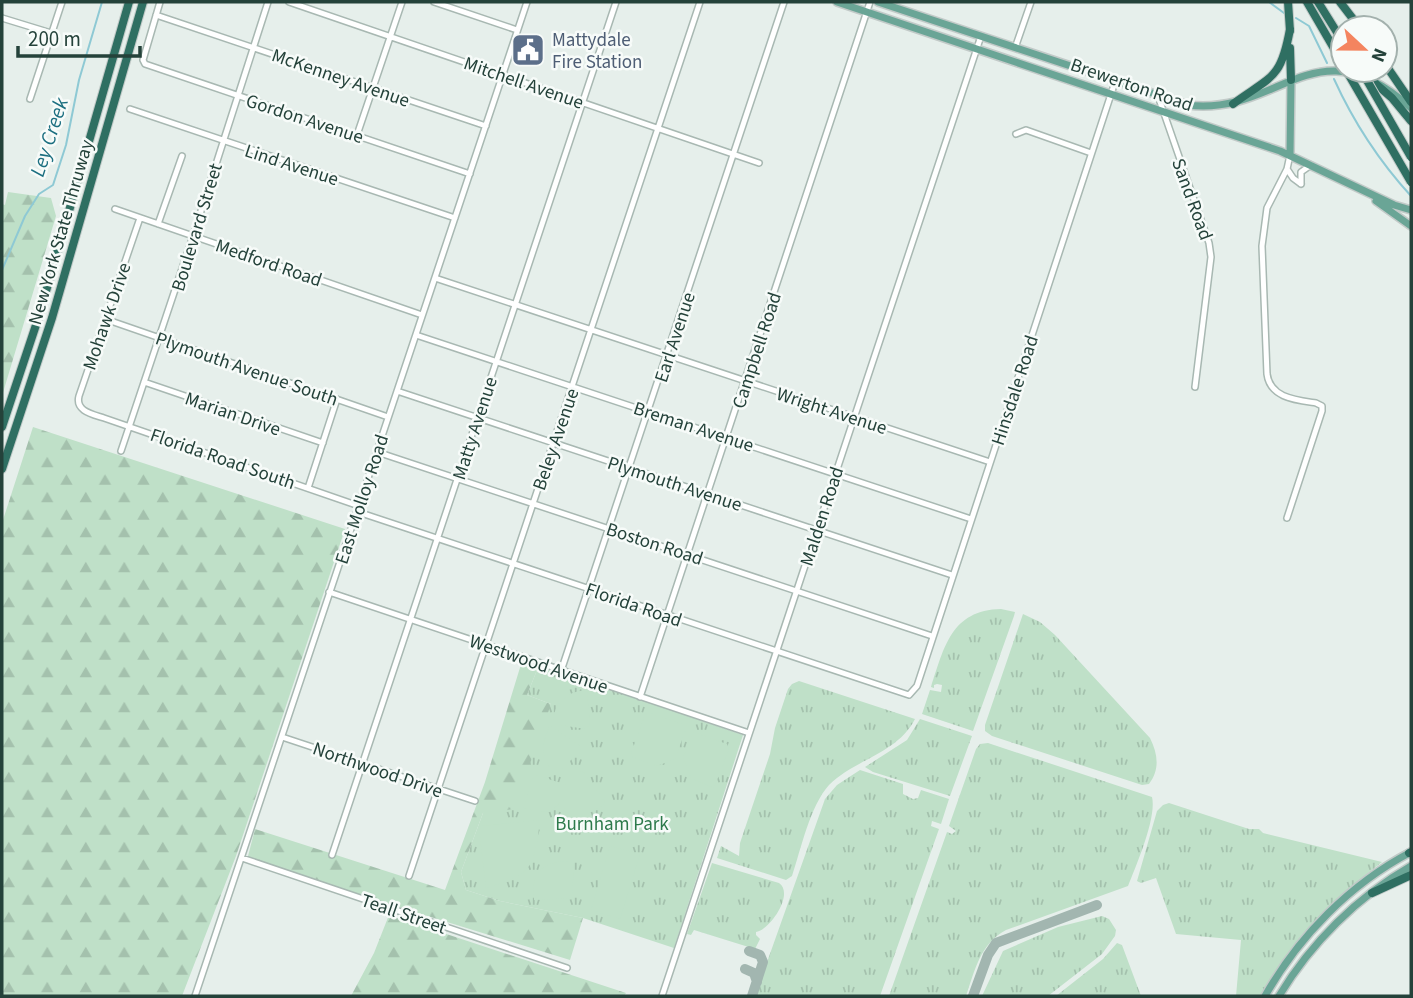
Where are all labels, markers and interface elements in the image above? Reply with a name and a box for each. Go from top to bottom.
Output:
scale bar [18,14,140,58]
north arrow [1329,14,1399,84]
text: 200 m [28,24,81,54]
place label: Mattydale Fire Station [552,27,643,76]
public building icon: Mattydale Fire Station [509,31,547,69]
street label: McKenney Avenue [268,42,413,115]
text: N [1363,44,1393,66]
street label: Mitchell Avenue [460,50,587,117]
street label: Brewerton Road [1067,52,1196,119]
street label: Gordon Avenue [242,88,367,151]
water label: Ley Creek [22,93,76,180]
street label: New York State Thruway [22,137,101,328]
street label: Lind Avenue [241,138,342,193]
street label: Sand Road [1164,155,1219,244]
street label: Boulevard Street [165,160,230,295]
street label: Medford Road [212,233,325,294]
street label: Mohawk Drive [76,259,138,374]
street label: Earl Avenue [648,289,703,386]
street label: Campbell Road [726,289,789,412]
street label: Plymouth Avenue South [152,326,341,413]
street label: Hinsdale Road [985,332,1046,449]
street label: Matty Avenue [446,373,505,483]
street label: Wright Avenue [773,381,890,442]
street label: Marian Drive [181,385,284,443]
street label: Beley Avenue [526,385,586,494]
street label: Breman Avenue [630,395,757,460]
street label: Florida Road South [146,422,299,497]
street label: East Molloy Road [329,431,396,568]
street label: Plymouth Avenue [604,450,745,519]
street label: Malden Road [794,463,851,570]
street label: Boston Road [603,516,706,573]
street label: Florida Road [582,576,685,635]
street label: Westwood Avenue [465,628,612,701]
street label: Northwood Drive [309,736,446,805]
park label: Burnham Park [555,811,669,838]
street label: Teall Street [357,887,450,942]

